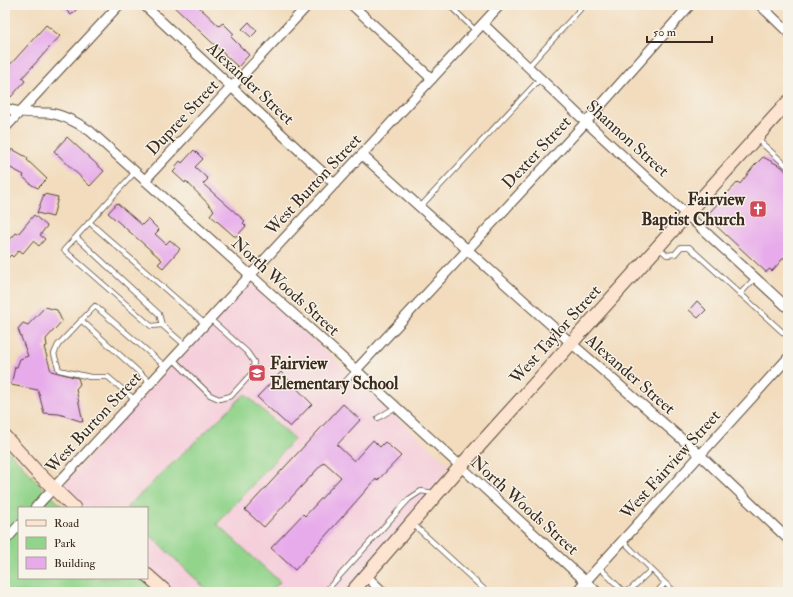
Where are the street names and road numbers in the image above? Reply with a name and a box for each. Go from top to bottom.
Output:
street label: Alexander Street [202,37,299,129]
street label: Dupree Street [142,75,224,160]
street label: Shannon Street [582,96,674,181]
street label: Dexter Street [497,111,576,193]
street label: West Burton Street [260,129,366,240]
street label: North Woods Street [227,232,344,341]
street label: West Taylor Street [505,280,606,390]
street label: Alexander Street [581,329,680,419]
street label: West Burton Street [40,367,146,478]
street label: West Fairview Street [615,405,725,524]
street label: North Woods Street [466,451,583,560]

